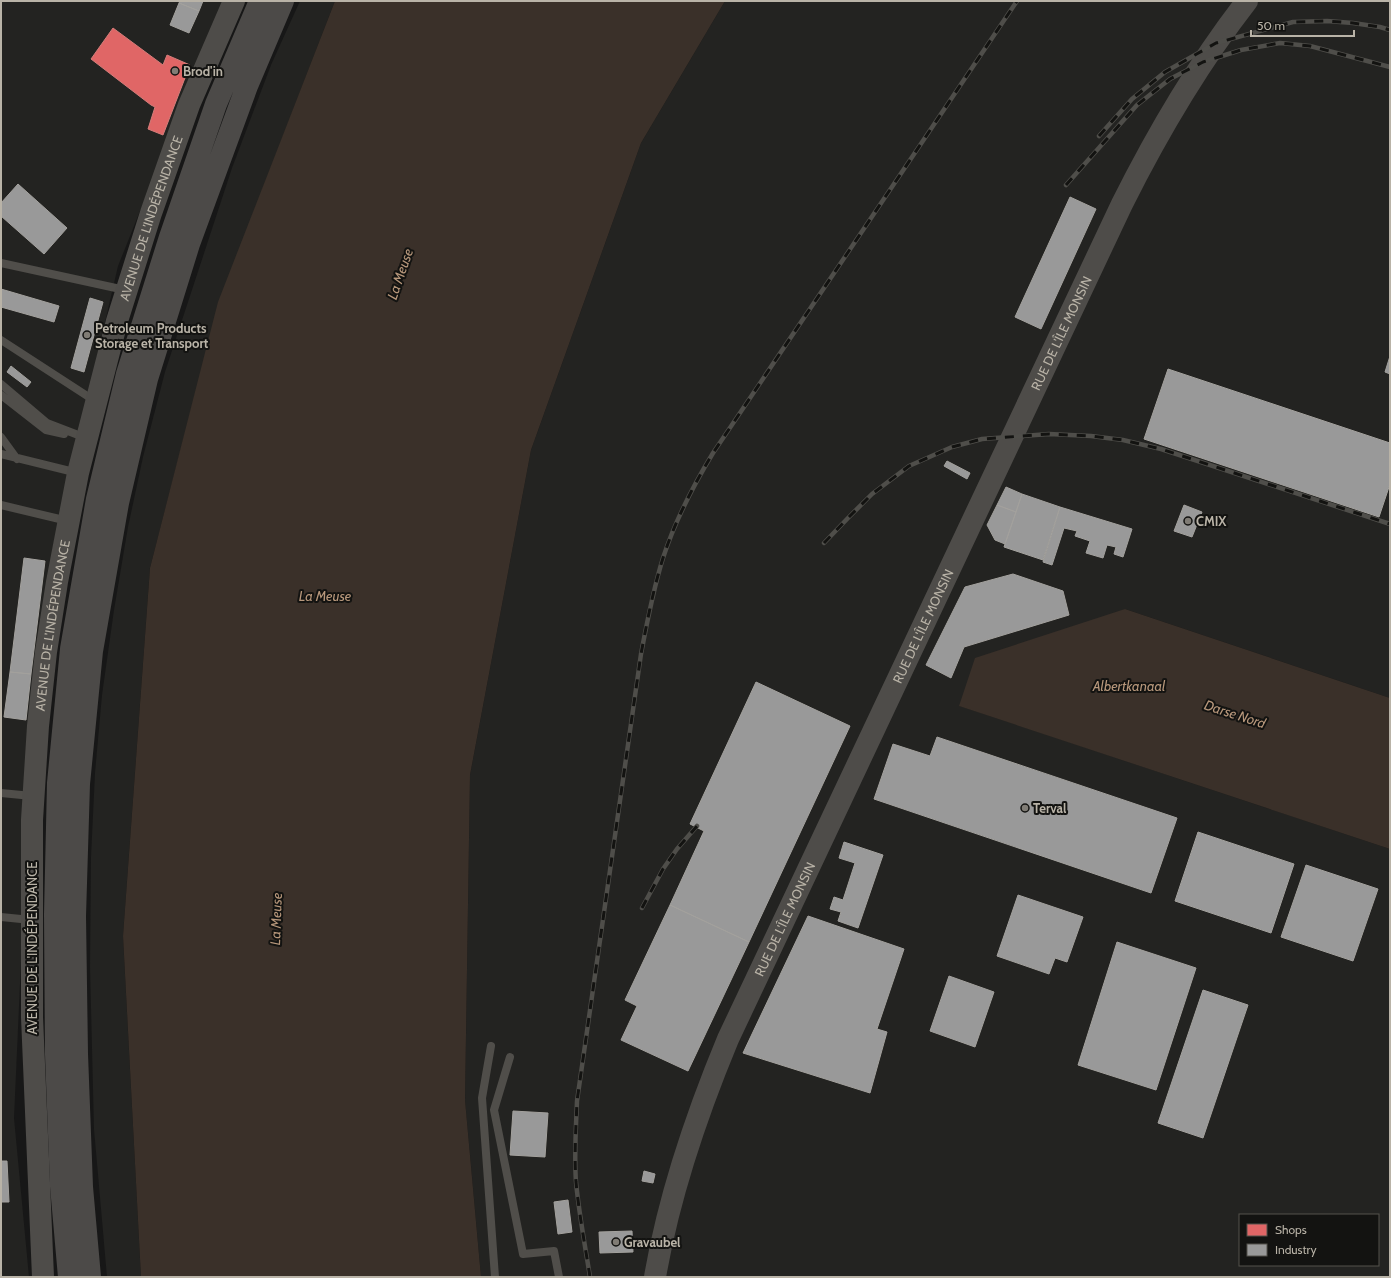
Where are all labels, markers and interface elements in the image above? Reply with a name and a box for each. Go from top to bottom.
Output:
scale bar [1251,12,1354,38]
text: 50 m [1257,18,1285,33]
place label: Brod'in [183,63,223,79]
marker: Brod'in [170,66,180,76]
street label: AVENUE DE L'INDÉPENDANCE [116,133,186,303]
water label: La Meuse [383,246,417,302]
street label: RUE DE L'ÎLE MONSIN [1027,273,1095,393]
place label: Petroleum Products Storage et Transport [95,320,209,351]
marker: Petroleum Products Storage et Transport [82,330,92,340]
place label: CMIX [1196,513,1227,529]
marker: CMIX [1183,516,1193,526]
street label: AVENUE DE L'INDÉPENDANCE [32,538,73,712]
street label: RUE DE L'ÎLE MONSIN [889,566,957,686]
water label: La Meuse [299,587,352,605]
water label: Albertkanaal [1092,677,1166,695]
water label: Darse Nord [1202,696,1269,733]
place label: Terval [1033,800,1067,816]
marker: Terval [1020,803,1030,813]
street label: RUE DE L'ÎLE MONSIN [751,860,818,979]
street label: AVENUE DE L'INDÉPENDANCE [23,862,40,1034]
water label: La Meuse [266,892,286,946]
legend [1239,1214,1379,1266]
text: Shops [1275,1222,1307,1237]
place label: Gravaubel [624,1234,681,1250]
marker: Gravaubel [611,1237,621,1247]
text: Industry [1275,1242,1316,1257]

